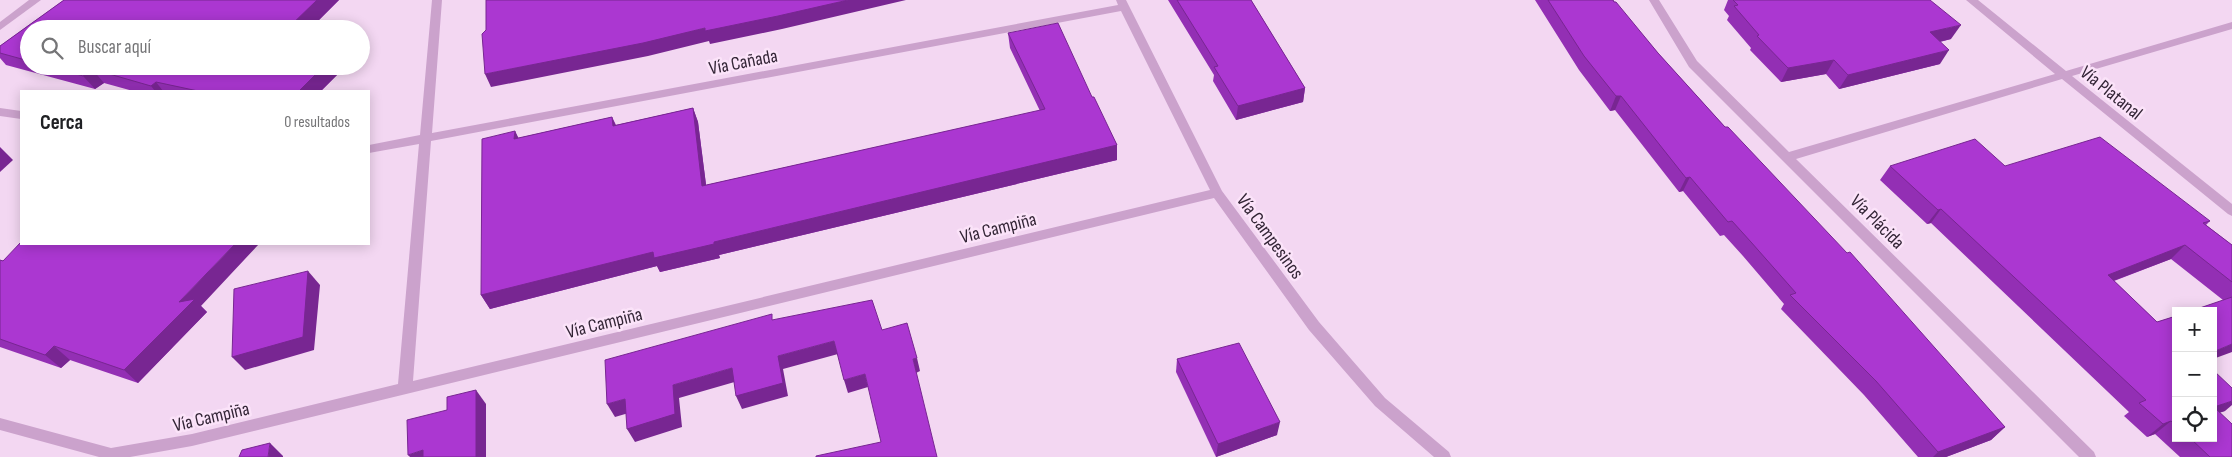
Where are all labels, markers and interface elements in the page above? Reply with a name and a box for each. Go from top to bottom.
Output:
search box [20,20,370,75]
icon: search [38,34,66,62]
text: Buscar aquí [78,36,151,59]
street label: Vía Cañada [707,45,780,80]
street label: Vía Platanal [2075,61,2147,125]
text: Cerca [40,110,83,135]
text: 0 resultados [284,113,350,132]
street label: Vía Campesinos [1231,190,1308,284]
street label: Vía Plácida [1845,190,1909,254]
street label: Vía Campiña [958,208,1039,249]
street label: Vía Campiña [564,303,645,344]
map controls [2172,307,2217,442]
button: + [2172,307,2217,352]
button: − [2172,352,2217,397]
button: locate [2172,397,2217,442]
street label: Vía Campiña [171,398,252,437]

